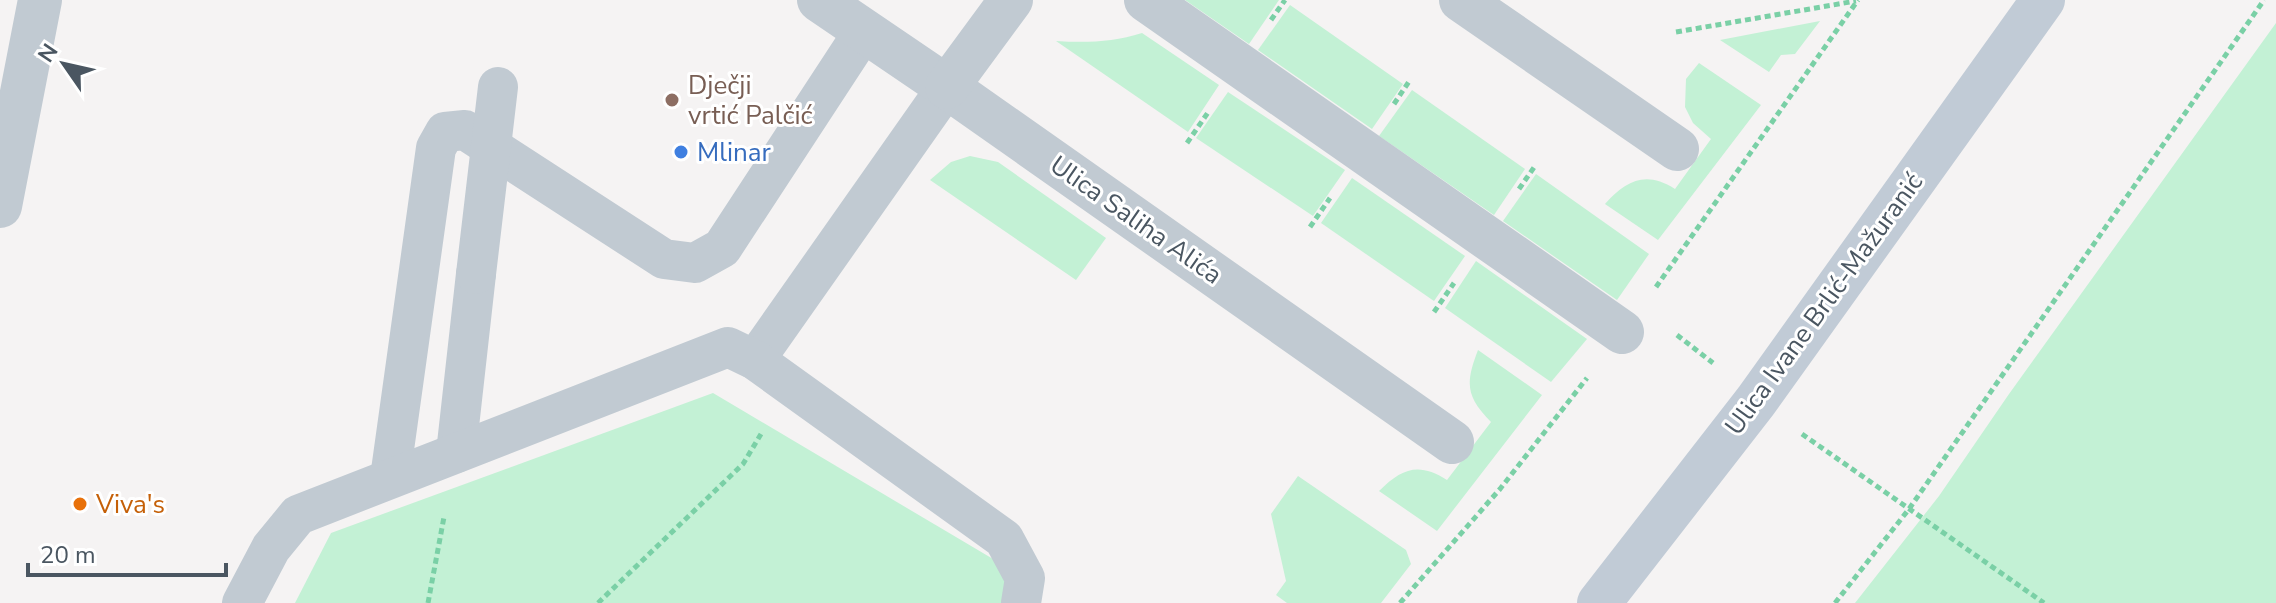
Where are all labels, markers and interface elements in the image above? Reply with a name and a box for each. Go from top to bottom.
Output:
north arrow [24,24,104,104]
text: N [31,38,65,69]
place label: Dječji vrtić Palčić [688,68,813,133]
marker: Dječji vrtić Palčić [663,91,681,109]
place label: Mlinar [697,135,772,170]
marker: Mlinar [672,143,690,161]
street label: Ulica Saliha Alića [1043,148,1229,292]
street label: Ulica Ivane Brlić-Mažuranić [1717,166,1931,442]
place label: Viva's [95,487,165,522]
marker: Viva's [71,495,89,513]
scale bar [28,527,226,577]
text: 20 m [40,539,96,571]

